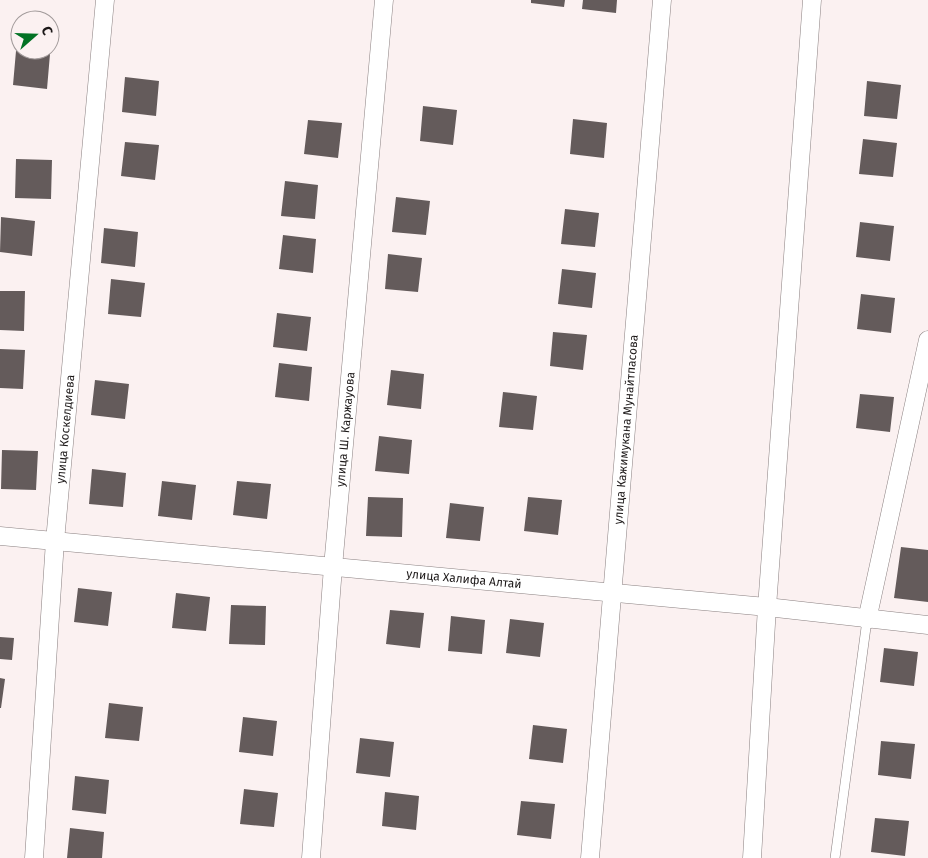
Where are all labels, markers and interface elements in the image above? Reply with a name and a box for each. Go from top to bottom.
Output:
north arrow [10,10,60,60]
text: С [37,24,56,37]
street label: улица Кажимукана Мунайтпасова [611,334,641,525]
street label: улица Ш. Каржауова [333,371,358,487]
street label: улица Коскелдиева [53,374,77,484]
street label: улица Халифа Алтай [406,567,522,591]

